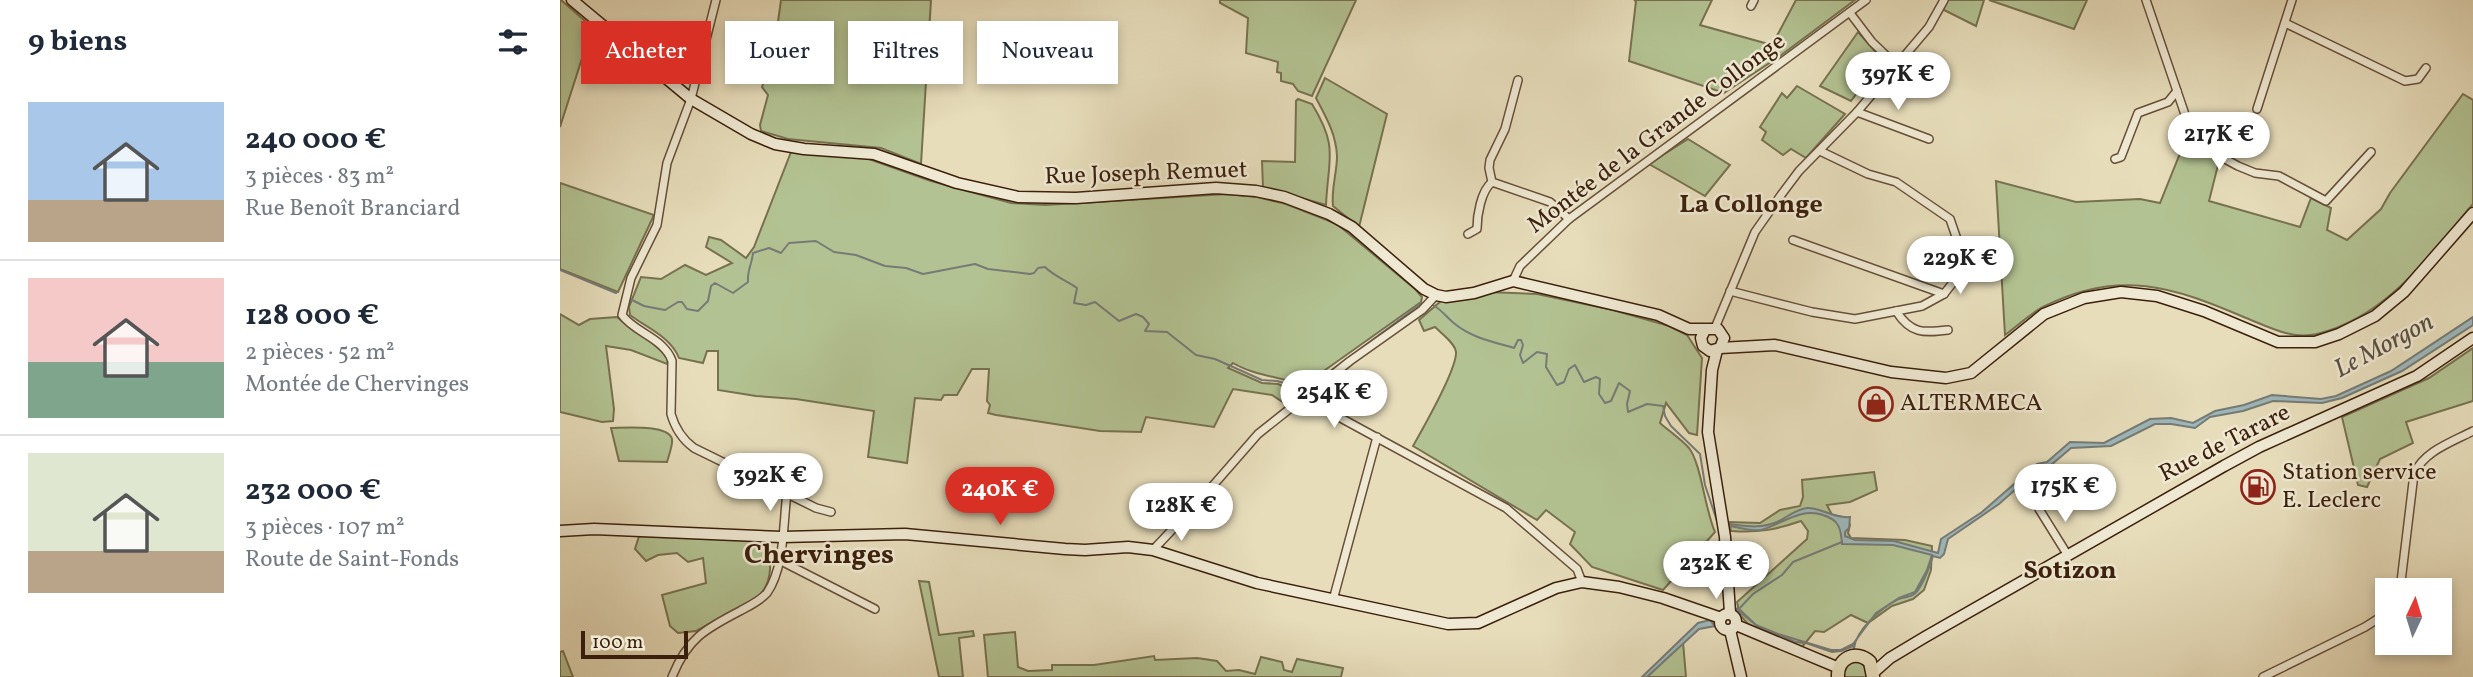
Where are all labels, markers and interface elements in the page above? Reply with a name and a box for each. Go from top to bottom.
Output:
text: 9 biens [28,21,127,63]
chip: Acheter [581,21,711,84]
chip: Louer [725,21,834,84]
chip: Filtres [848,21,963,84]
chip: Nouveau [977,21,1118,84]
icon: filters [494,23,532,61]
street label: Montée de la Grande Collonge [1521,26,1793,242]
pin: 397K € [1841,52,1955,112]
text: 397K € [1861,59,1935,91]
pin: 217K € [2162,113,2276,172]
text: 240 000 € [245,119,386,161]
text: 217K € [2184,119,2254,151]
icon: home [84,130,168,214]
street label: Rue Joseph Remuet [1044,153,1248,195]
text: 3 pièces · 83 m² [245,161,394,193]
district label: La Collonge [1679,187,1823,223]
text: Rue Benoît Branciard [245,193,460,225]
pin: 229K € [1903,236,2017,296]
text: 229K € [1923,243,1997,275]
text: 128 000 € [245,295,379,337]
water label: Le Morgon [2328,305,2440,387]
icon: home [84,306,168,390]
text: 2 pièces · 52 m² [245,337,395,369]
text: Montée de Chervinges [245,369,469,401]
pin: 254K € [1277,370,1391,430]
text: 254K € [1296,377,1372,409]
shop icon: ALTERMECA [1857,385,1895,423]
place label: ALTERMECA [1900,387,2043,421]
street label: Rue de Tarare [2154,396,2296,492]
pin: 392K € [713,454,827,513]
place label: Station service E. Leclerc [2282,456,2437,518]
text: 392K € [733,460,807,492]
pin: 175K € [2008,464,2122,524]
pin: 240K € [943,468,1057,527]
fuel station icon: Station service E. Leclerc [2239,468,2277,506]
text: 232 000 € [245,470,381,512]
text: 175K € [2030,471,2100,503]
text: 240K € [961,474,1039,506]
icon: home [84,481,168,565]
pin: 128K € [1124,484,1238,543]
text: 128K € [1145,490,1217,522]
text: 3 pièces · 107 m² [245,512,405,544]
district label: Chervinges [744,536,894,575]
pin: 232K € [1659,542,1773,601]
text: Route de Saint-Fonds [245,544,459,576]
text: 232K € [1679,548,1753,580]
district label: Sotizon [2023,553,2117,589]
north arrow [2375,578,2452,654]
map controls [2375,578,2452,655]
scale bar [581,628,688,660]
text: 100 m [592,630,643,656]

